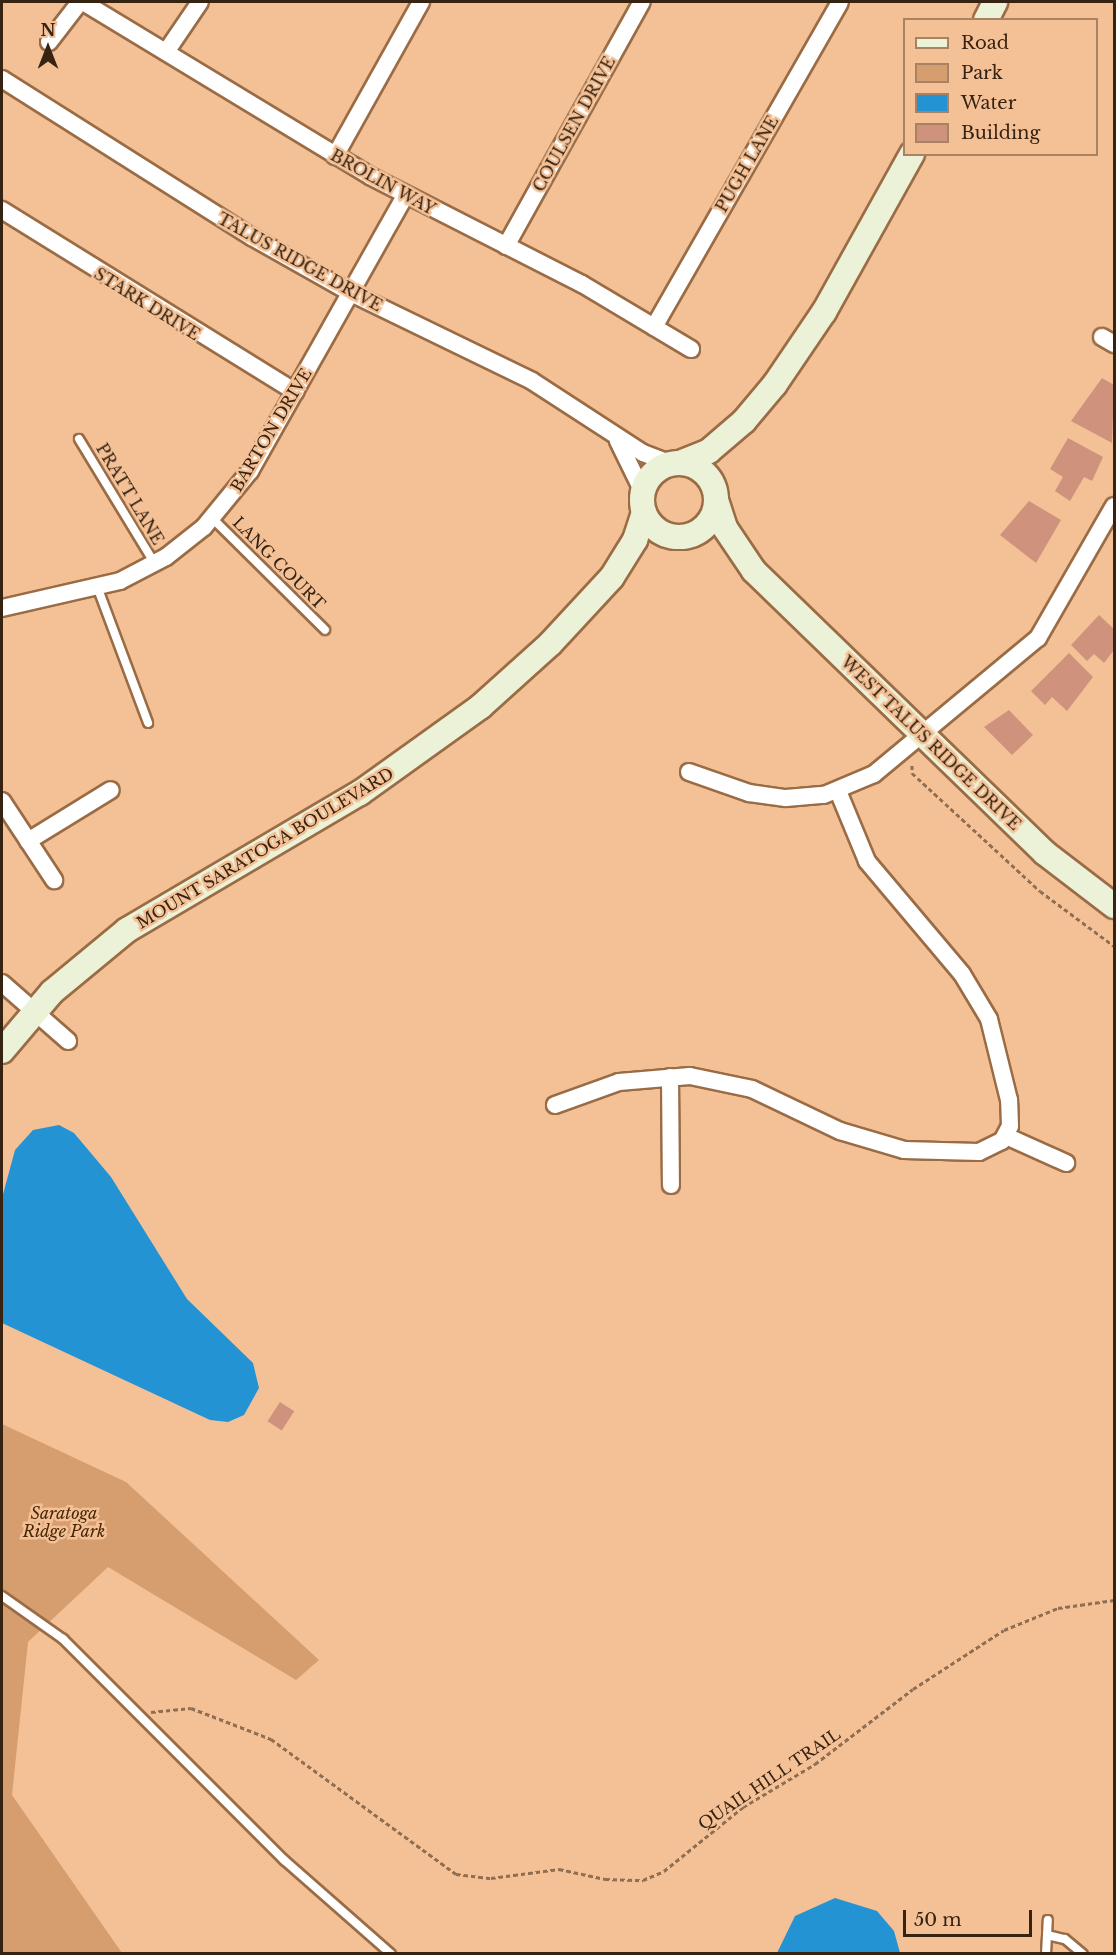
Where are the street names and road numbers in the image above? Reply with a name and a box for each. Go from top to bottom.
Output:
street label: COULSEN DRIVE [529,53,619,195]
street label: PUGH LANE [712,112,782,216]
street label: BROLIN WAY [327,145,439,219]
street label: TALUS RIDGE DRIVE [215,209,385,315]
street label: STARK DRIVE [91,264,203,344]
street label: BARTON DRIVE [227,365,315,495]
street label: PRATT LANE [92,440,168,548]
street label: LANG COURT [229,513,329,613]
street label: WEST TALUS RIDGE DRIVE [837,652,1025,834]
street label: MOUNT SARATOGA BOULEVARD [133,763,397,933]
street label: QUAIL HILL TRAIL [694,1724,844,1834]

